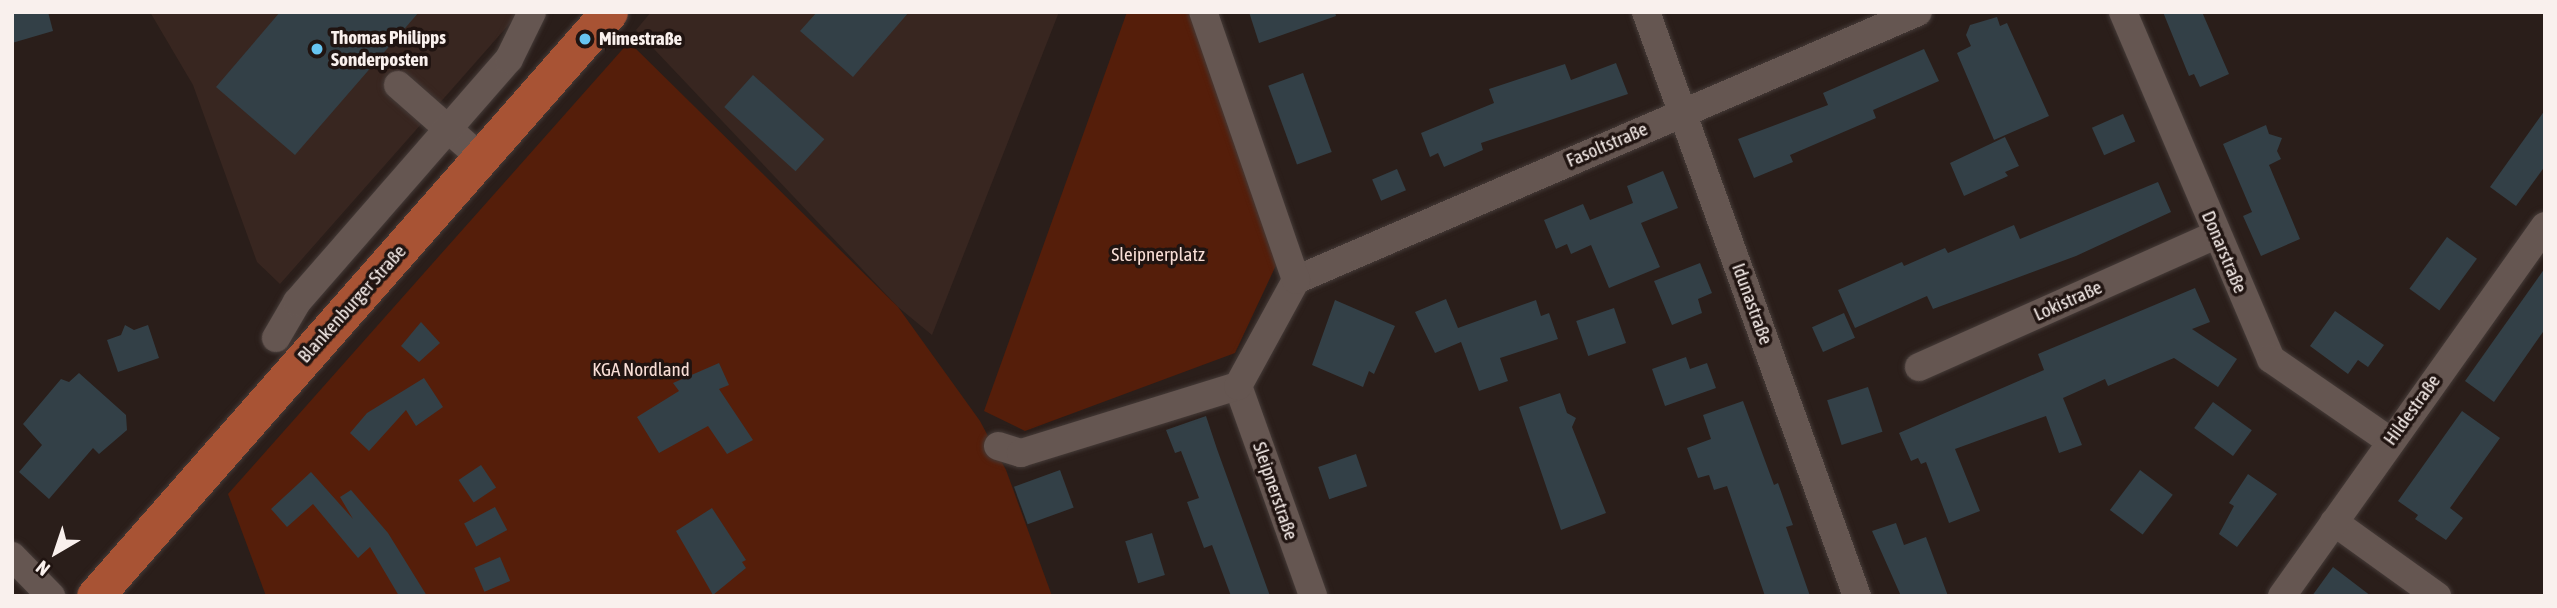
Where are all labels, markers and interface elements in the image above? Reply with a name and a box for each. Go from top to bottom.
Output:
place label: Thomas Philipps Sonderposten [331,27,446,71]
place label: Mimestraße [599,28,682,50]
marker: Mimestraße [577,31,593,47]
marker: Thomas Philipps Sonderposten [309,41,325,57]
street label: Fasoltstraße [1563,118,1651,172]
street label: Donarstraße [2197,207,2251,297]
street label: Blankenburger Straße [293,240,411,368]
park label: Sleipnerplatz [1111,244,1205,266]
street label: Idunastraße [1727,260,1777,348]
street label: Lokistraße [2030,276,2106,326]
park label: KGA Nordland [592,359,690,381]
street label: Hildestraße [2379,370,2445,450]
street label: Sleipnerstraße [1248,439,1302,543]
north arrow [21,517,91,587]
text: N [32,556,54,580]

